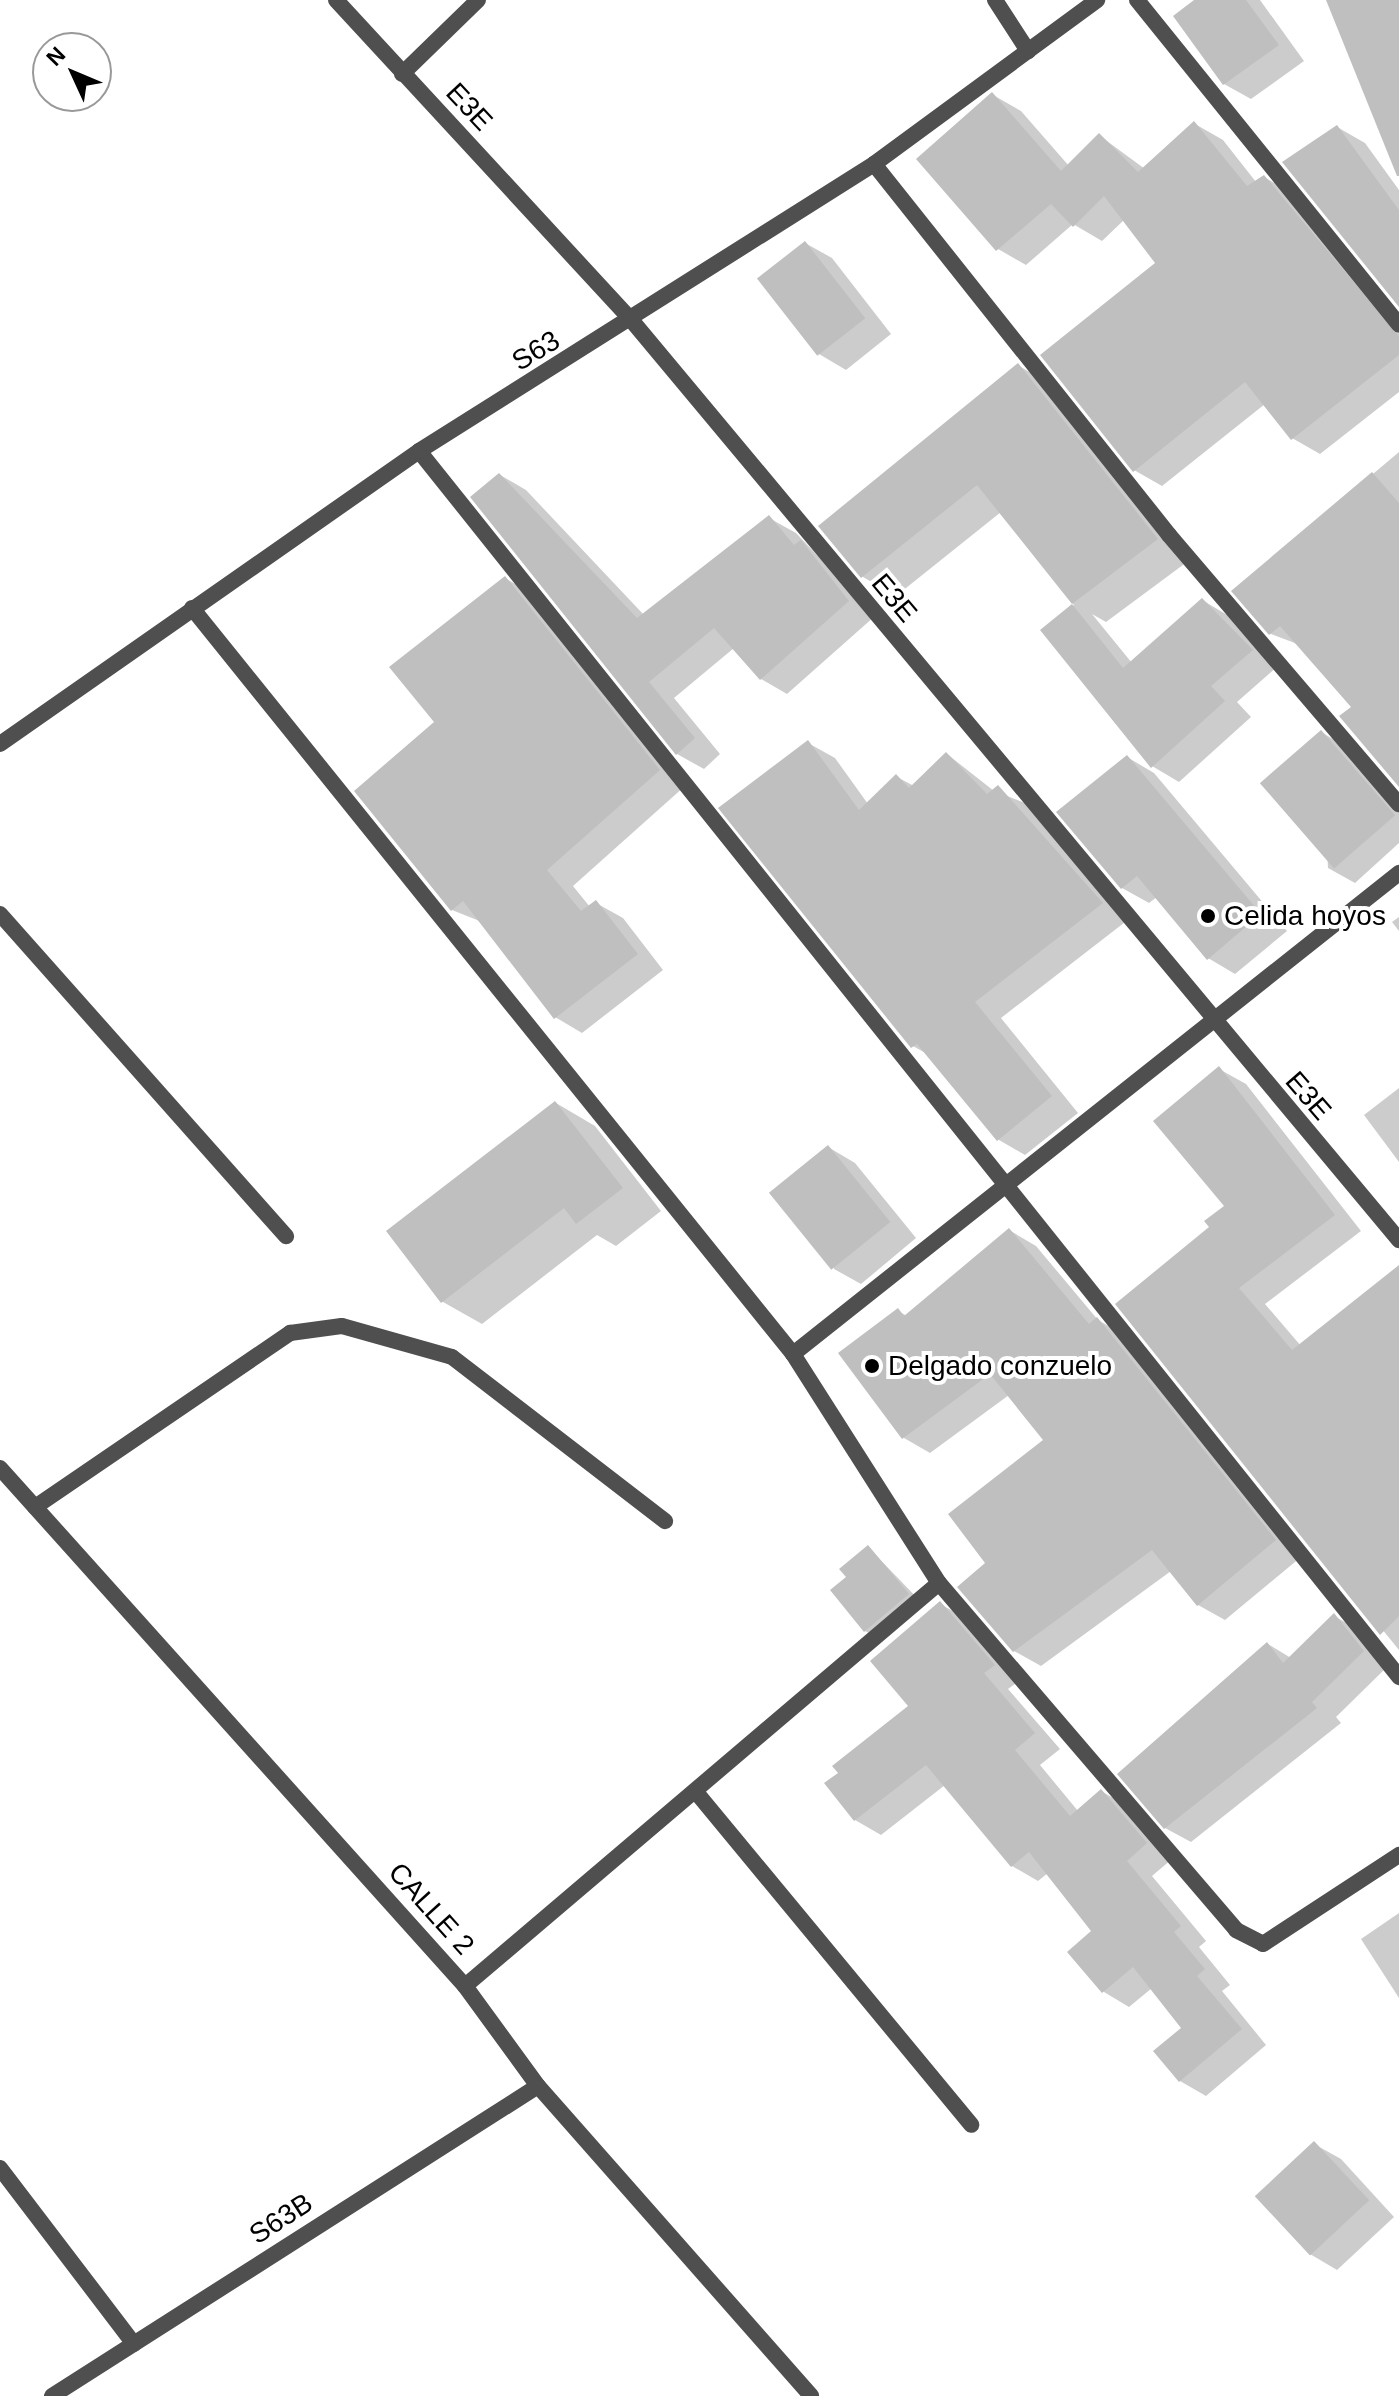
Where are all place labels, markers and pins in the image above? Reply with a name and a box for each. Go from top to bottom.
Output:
place label: Celida hoyos [1224,899,1386,933]
marker: Celida hoyos [1199,907,1217,925]
place label: Delgado conzuelo [888,1349,1112,1383]
marker: Delgado conzuelo [863,1357,881,1375]

